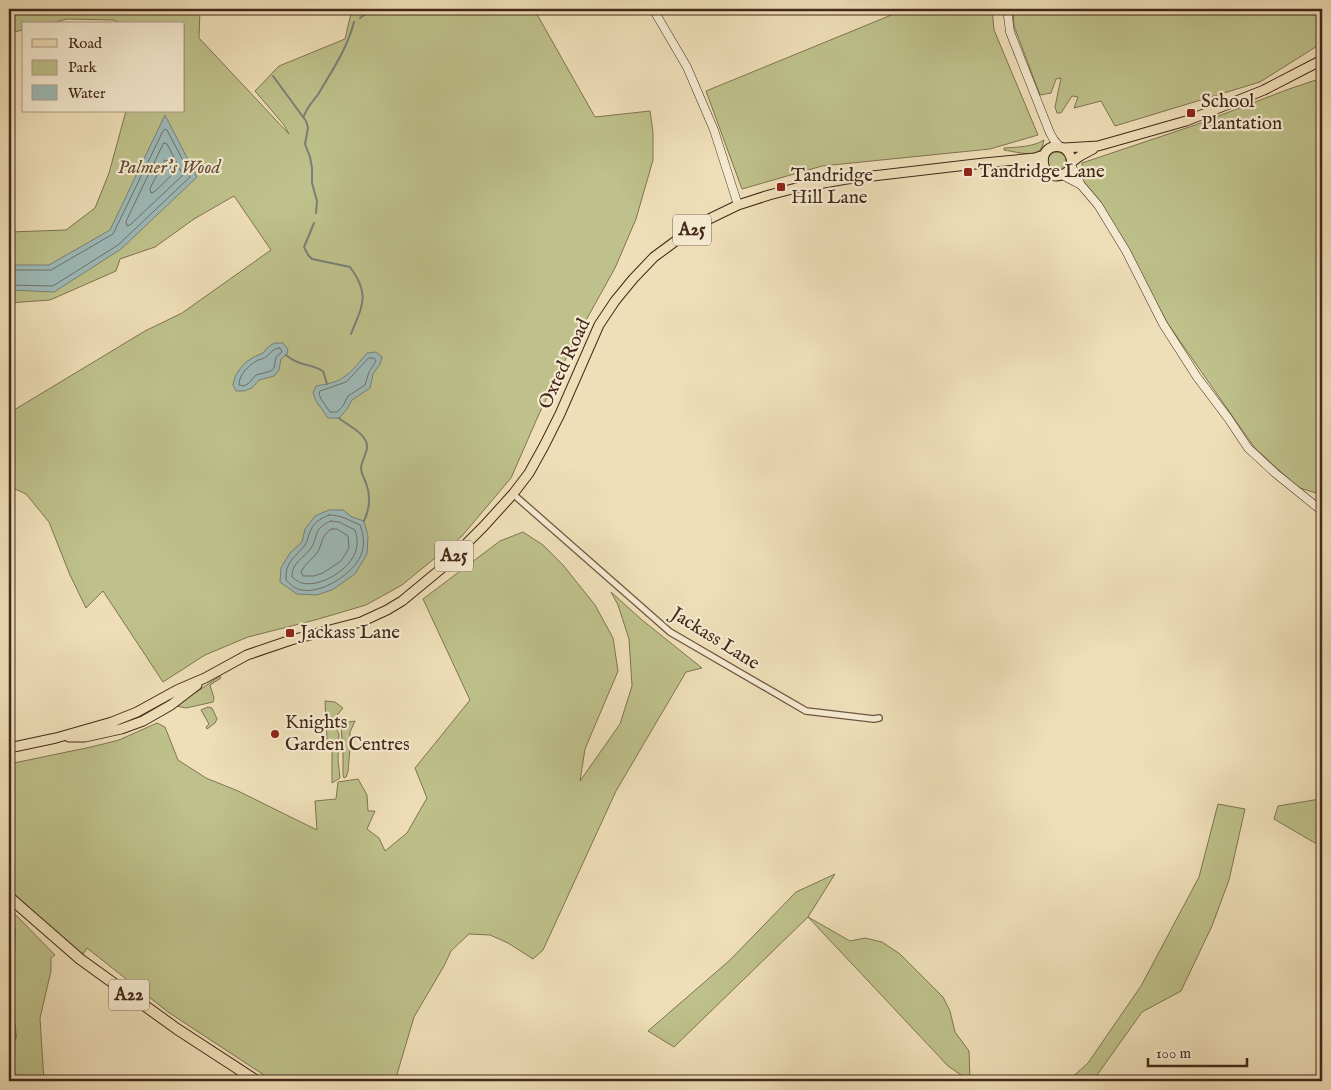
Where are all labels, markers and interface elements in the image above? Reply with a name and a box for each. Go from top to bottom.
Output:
legend [22,22,185,112]
text: Road [68,34,103,53]
text: Park [68,58,98,77]
text: Water [68,84,106,103]
place label: School Plantation [1201,90,1282,136]
marker: School Plantation [1185,107,1197,119]
park label: Palmer's Wood [118,156,221,180]
place label: Tandridge Lane [978,160,1105,184]
place label: Tandridge Hill Lane [791,164,873,210]
marker: Tandridge Lane [962,166,974,178]
marker: Tandridge Hill Lane [775,181,787,193]
road number: A25 [673,214,711,246]
street label: Oxted Road [534,314,597,413]
road number: A25 [435,540,473,572]
street label: Jackass Lane [665,601,764,676]
place label: Jackass Lane [298,621,400,645]
marker: Jackass Lane [284,627,296,639]
place label: Knights Garden Centres [285,711,410,757]
marker: Knights Garden Centres [269,728,281,740]
road number: A22 [109,980,149,1010]
scale bar [1148,1035,1247,1067]
text: 100 m [1156,1044,1192,1063]

